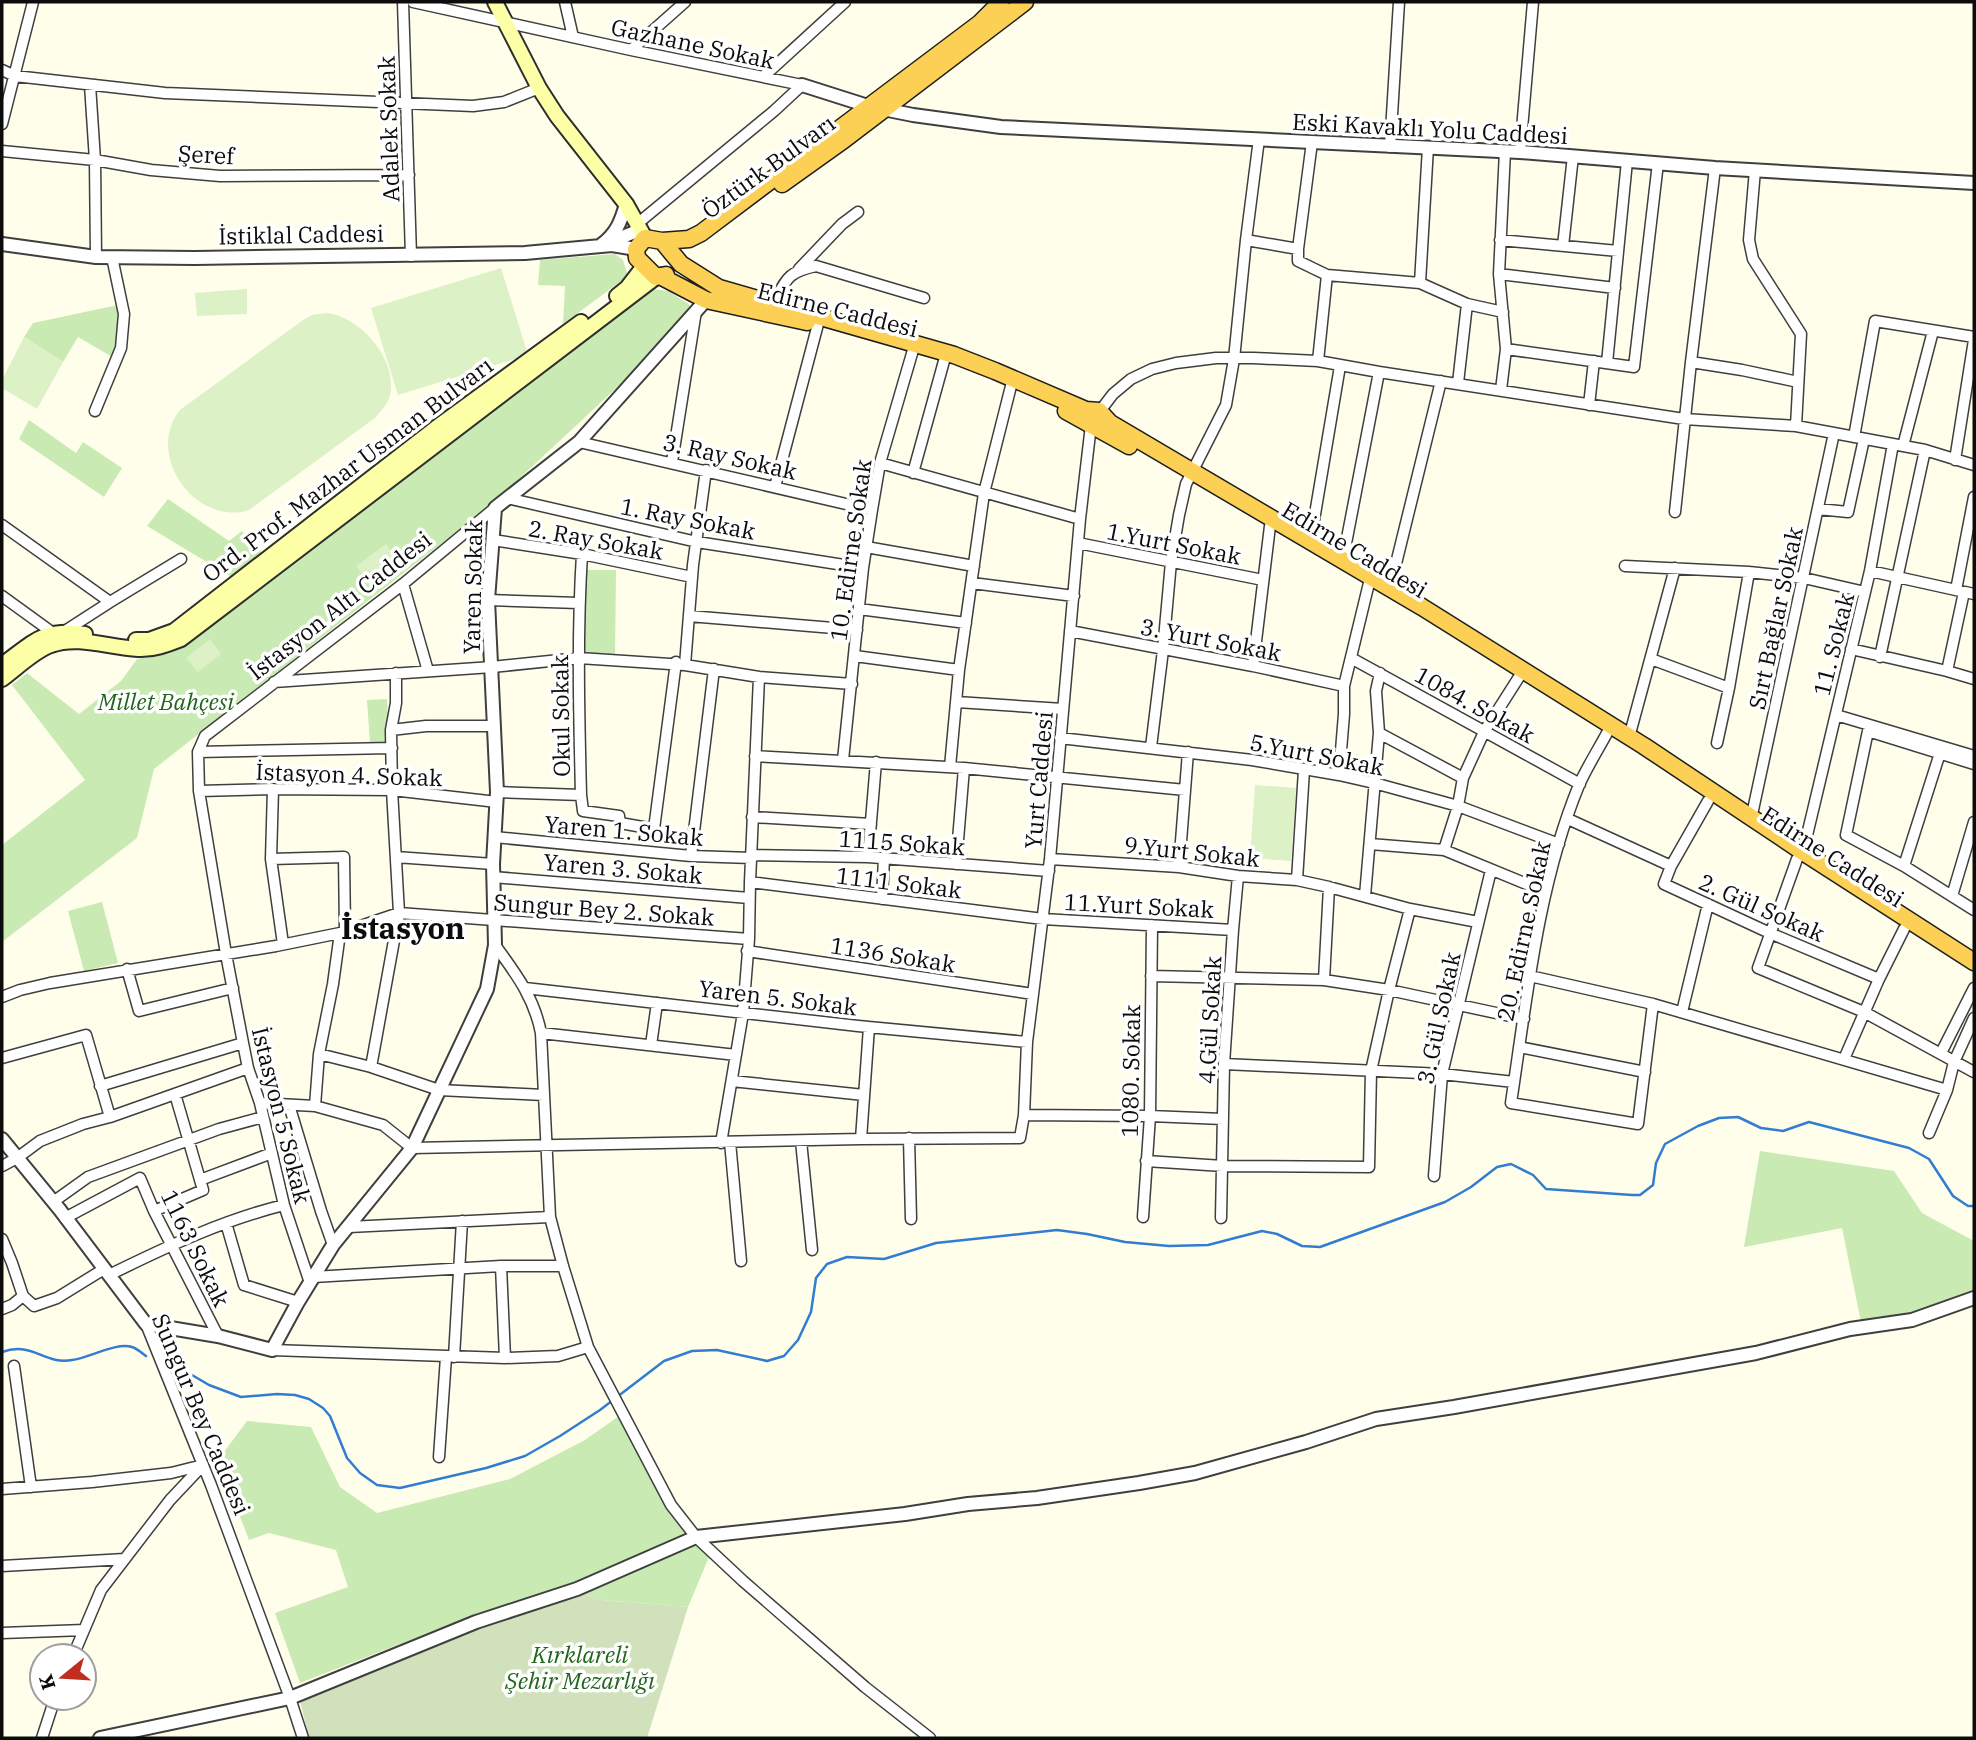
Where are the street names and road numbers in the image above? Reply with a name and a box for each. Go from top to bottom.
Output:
street label: Gazhane Sokak [609,11,778,75]
street label: Adalek Sokak [370,55,406,203]
street label: Eski Kavaklı Yolu Caddesi [1291,106,1569,150]
street label: Öztürk Bulvarı [695,107,841,225]
street label: Şeref [177,138,237,171]
street label: İstiklal Caddesi [218,218,384,250]
street label: Edirne Caddesi [755,275,921,343]
street label: Ord. Prof. Mazhar Usman Bulvarı [196,350,498,588]
street label: 3. Ray Sokak [660,426,800,486]
street label: 10. Edirne Sokak [822,457,878,643]
street label: 1. Ray Sokak [618,490,758,546]
street label: Edirne Caddesi [1277,494,1433,604]
street label: 2. Ray Sokak [526,512,666,566]
street label: 1.Yurt Sokak [1104,515,1244,571]
street label: Yaren Sokak [456,519,488,654]
street label: Sırt Bağlar Sokak [1741,523,1809,712]
street label: İstasyon Altı Caddesi [241,524,437,686]
street label: 11. Sokak [1806,589,1860,699]
street label: 3. Yurt Sokak [1138,611,1285,667]
street label: Okul Sokak [544,654,576,777]
street label: 1084. Sokak [1410,659,1541,750]
street label: Yurt Caddesi [1017,710,1059,850]
street label: 5.Yurt Sokak [1247,726,1387,782]
street label: İstasyon 4. Sokak [255,756,444,792]
street label: Edirne Caddesi [1756,799,1910,913]
street label: Yaren 1. Sokak [543,808,705,852]
street label: 1115 Sokak [838,823,967,861]
street label: 9.Yurt Sokak [1123,829,1262,873]
street label: 20. Edirne Sokak [1489,838,1557,1024]
street label: Yaren 3. Sokak [542,846,704,890]
street label: 1111 Sokak [834,859,964,905]
street label: 2. Gül Sokak [1695,866,1830,948]
street label: Sungur Bey 2. Sokak [493,886,716,932]
street label: 11.Yurt Sokak [1063,886,1215,924]
street label: 1136 Sokak [828,929,958,979]
street label: 3. Gül Sokak [1409,949,1467,1087]
street label: 4.Gül Sokak [1191,955,1227,1085]
street label: Yaren 5. Sokak [697,972,859,1022]
street label: 1080. Sokak [1114,1004,1146,1138]
street label: İstasyon 5 Sokak [246,1024,319,1207]
street label: 1163 Sokak [155,1185,237,1312]
street label: Sungur Bey Caddesi [146,1309,258,1519]

